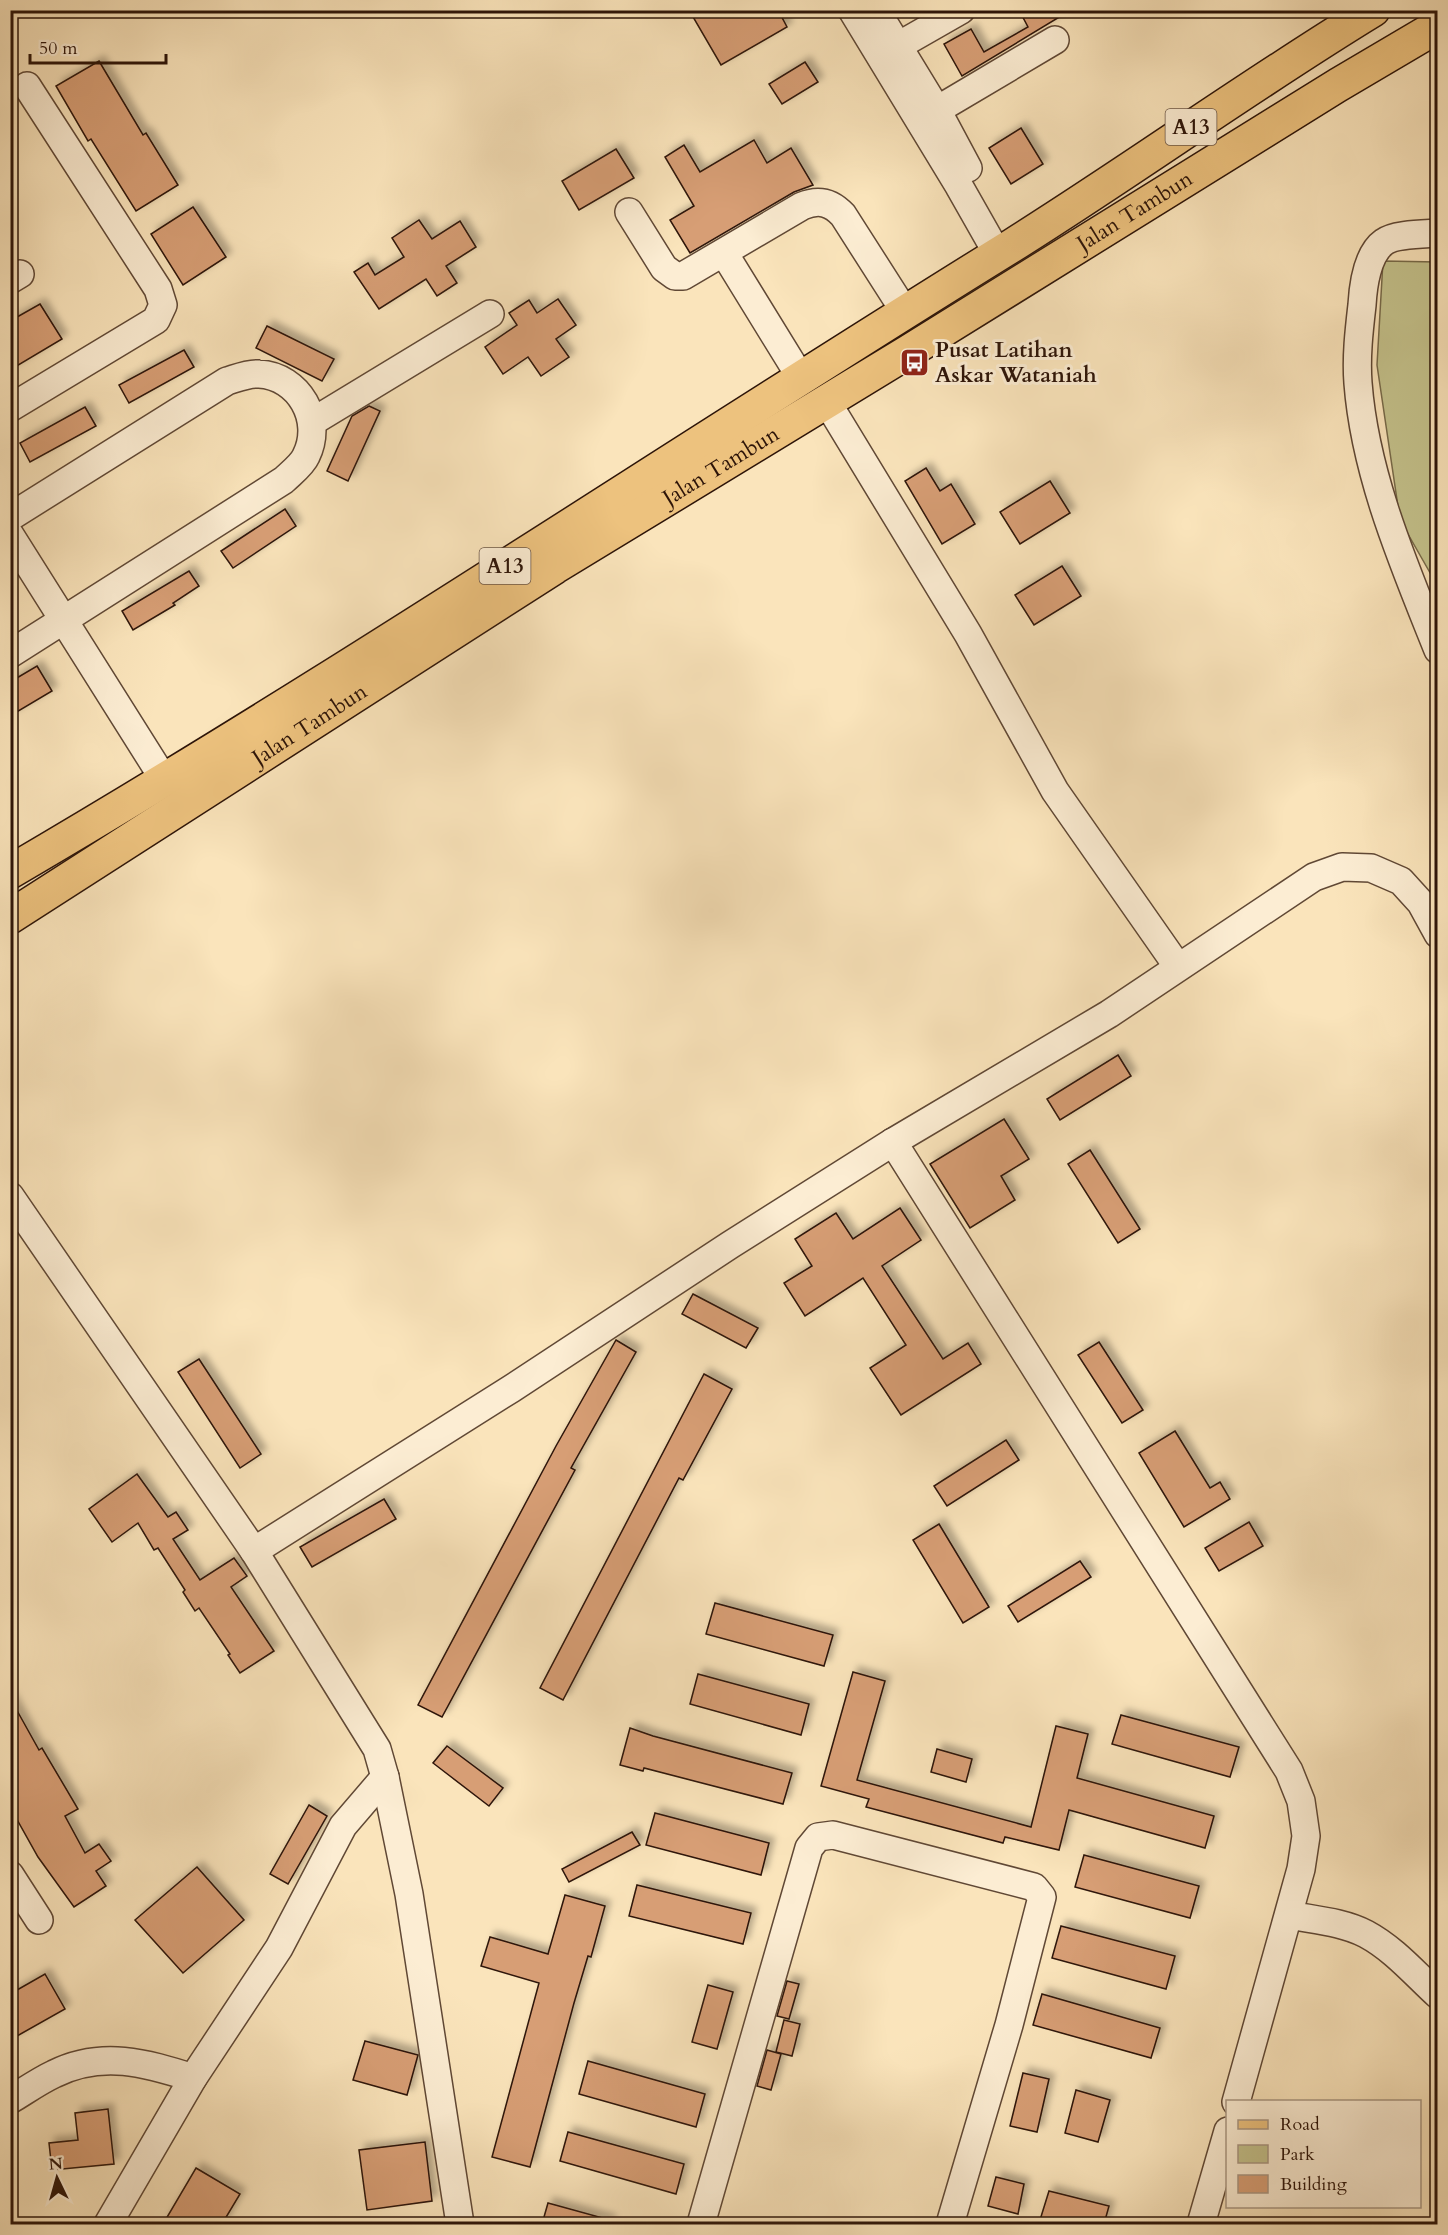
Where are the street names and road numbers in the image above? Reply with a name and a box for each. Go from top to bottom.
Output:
road number: A13 [1166,109,1216,145]
street label: Jalan Tambun [1069,164,1199,260]
street label: Jalan Tambun [655,419,785,514]
road number: A13 [480,548,530,584]
street label: Jalan Tambun [244,676,373,774]

